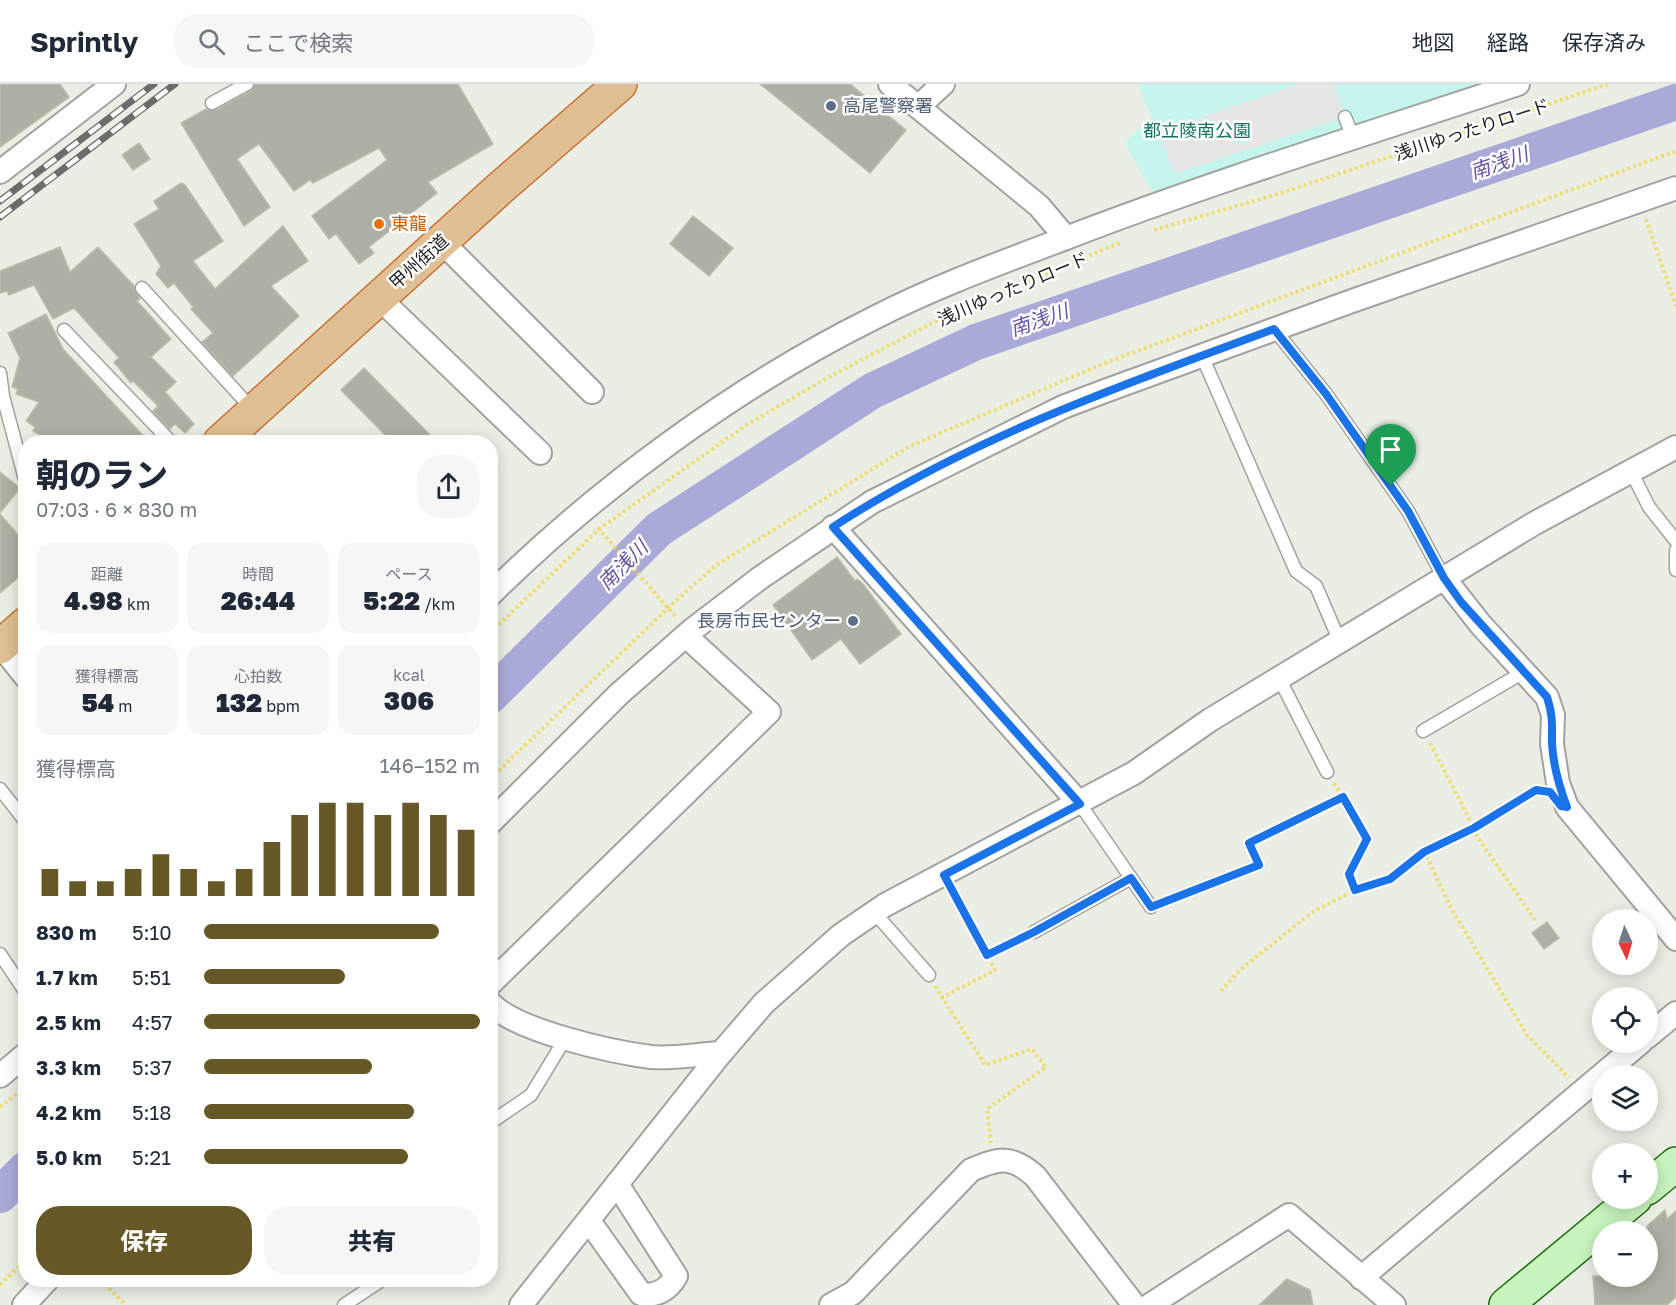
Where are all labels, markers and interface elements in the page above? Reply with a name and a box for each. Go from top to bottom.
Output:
search box [174,14,594,68]
text: Sprintly [30,25,138,58]
icon: search [195,25,228,58]
text: ここで検索 [243,29,353,56]
text: 地図 [1412,29,1454,55]
text: 経路 [1487,29,1529,55]
text: 保存済み [1562,29,1646,55]
place label: 高尾警察署 [843,94,933,116]
street label: 浅川ゆったりロード [1391,94,1552,165]
marker: 高尾警察署 [824,99,838,113]
park label: 都立陵南公園 [1143,119,1251,141]
water label: 南浅川 [1466,140,1533,183]
place label: 東龍 [391,212,427,234]
marker: 東龍 [372,217,386,231]
street label: 甲州街道 [384,229,452,294]
street label: 浅川ゆったりロード [934,246,1091,330]
water label: 南浅川 [1006,297,1073,340]
pin [1365,424,1416,486]
icon: arrive [1374,433,1407,466]
text: 朝のラン [36,455,168,494]
button: share [417,455,480,518]
text: 07:03 · 6 × 830 m [36,497,197,521]
water label: 南浅川 [593,533,653,594]
text: 距離 [91,564,123,584]
text: 時間 [242,564,274,584]
text: ペース [385,564,433,584]
text: 4.98 [64,585,123,616]
text: 26:44 [221,585,295,616]
text: 5:22 [363,585,420,616]
text: km [123,594,150,614]
text: /km [420,594,455,614]
place label: 長房市民センター [697,609,841,631]
marker: 長房市民センター [846,614,860,628]
text: kcal [393,665,425,685]
text: 獲得標高 [75,666,139,686]
text: 心拍数 [234,666,282,686]
text: 306 [384,685,434,716]
text: 54 [81,687,114,718]
text: 132 [216,687,262,718]
text: m [114,696,133,716]
text: bpm [262,696,300,716]
text: 146–152 m [380,753,480,777]
text: 獲得標高 [36,756,116,780]
north arrow [1592,909,1658,975]
map controls [1592,909,1658,1287]
text: 830 m [36,920,97,944]
text: 5:10 [132,920,172,944]
text: 1.7 km [36,965,98,989]
text: 5:51 [132,965,171,989]
button: locate [1592,987,1658,1053]
text: 2.5 km [36,1010,101,1034]
text: 4:57 [132,1010,172,1034]
text: 3.3 km [36,1055,101,1079]
text: 5:37 [132,1055,172,1079]
button: layers [1592,1065,1658,1131]
text: 4.2 km [36,1100,101,1124]
text: 5:18 [132,1100,172,1124]
button: + [1592,1143,1658,1209]
text: 5.0 km [36,1145,102,1169]
text: 5:21 [132,1145,171,1169]
button: 保存 [36,1206,252,1275]
button: 共有 [264,1206,480,1275]
button: − [1592,1221,1658,1287]

